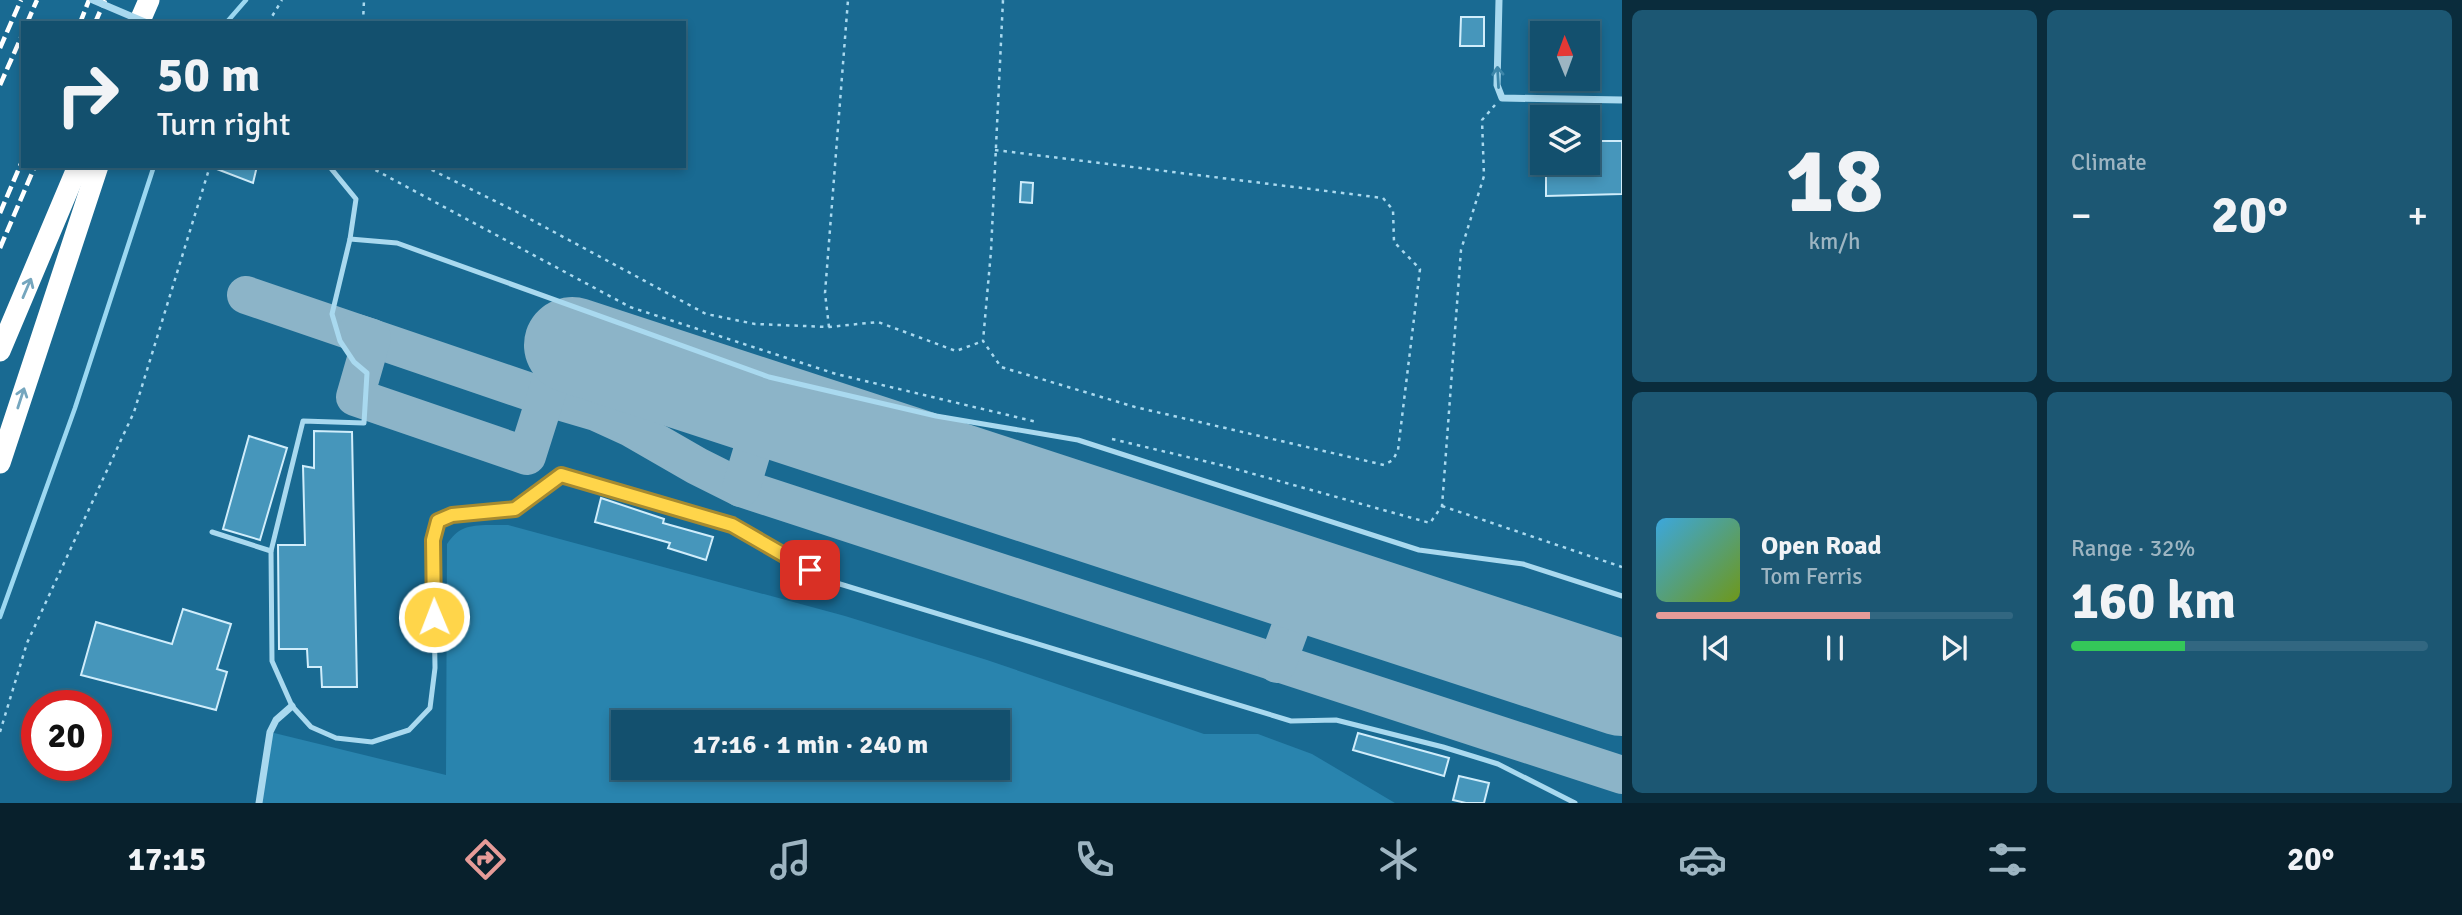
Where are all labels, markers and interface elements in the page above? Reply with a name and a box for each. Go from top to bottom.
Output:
north arrow [1530,21,1600,91]
map controls [1530,21,1600,175]
text: 50 m [157,45,260,105]
icon: right [42,49,133,140]
one-way arrow [1491,66,1504,89]
text: Turn right [157,105,290,144]
button: layers [1530,105,1600,175]
text: 18 [1785,125,1884,238]
text: Climate [2071,148,2147,177]
text: 20° [2211,183,2288,247]
text: − [2071,192,2092,239]
text: + [2407,192,2428,239]
text: km/h [1808,227,1861,256]
one-way arrow [21,277,34,299]
one-way arrow [16,388,29,410]
text: Open Road [1761,530,1882,562]
text: Range · 32% [2071,534,2195,563]
pin [780,540,840,600]
icon: arrive [791,551,829,589]
text: Tom Ferris [1761,562,1862,591]
text: 160 km [2071,569,2236,633]
position arrow [397,580,471,654]
icon: previous [1697,629,1735,667]
icon: pause [1816,629,1854,667]
icon: next [1935,629,1973,667]
speed limit sign: 20 [21,690,112,781]
text: 17:16 · 1 min · 240 m [693,729,928,761]
icon: directions [461,835,510,884]
icon: music [766,835,815,884]
icon: phone [1070,835,1119,884]
icon: climate [1374,835,1423,884]
icon: car [1678,835,1727,884]
icon: filters [1983,835,2032,884]
text: 17:15 [128,840,206,879]
text: 20° [2287,840,2334,879]

